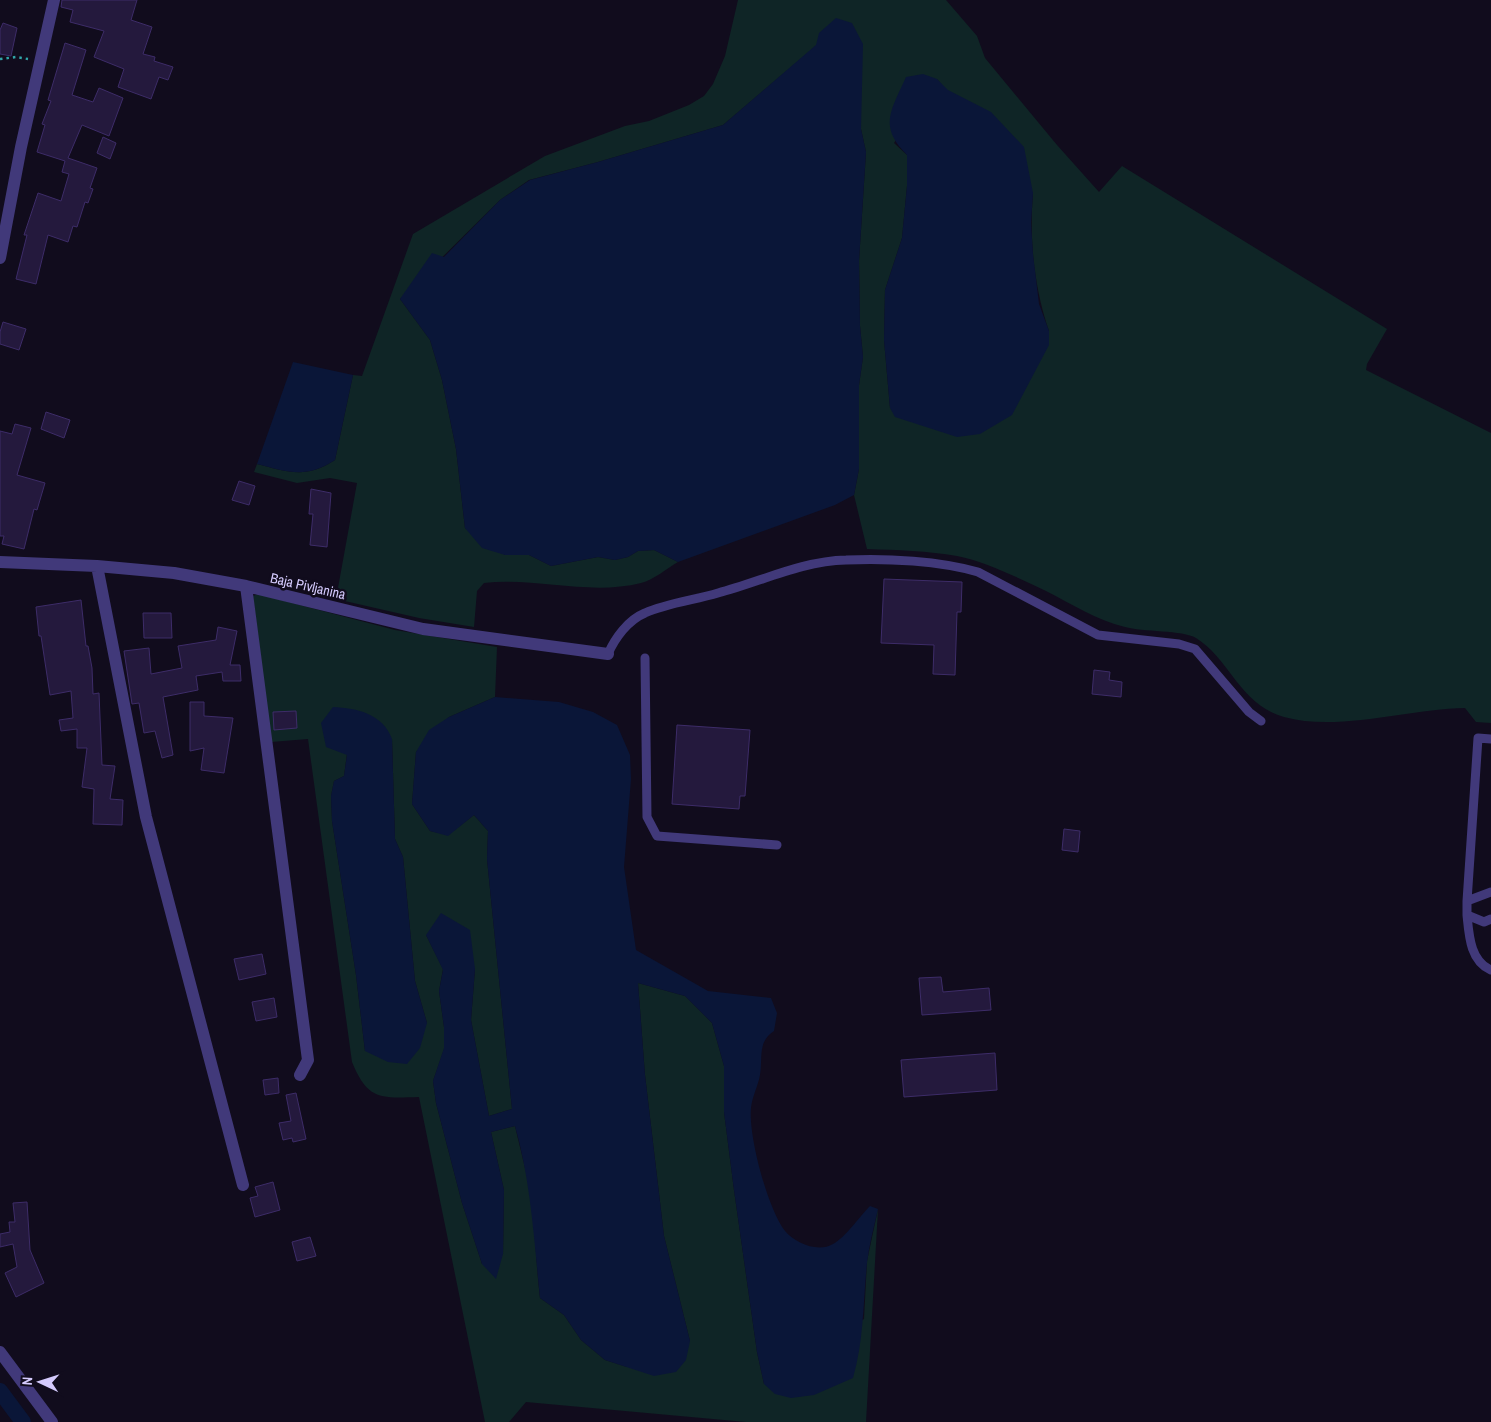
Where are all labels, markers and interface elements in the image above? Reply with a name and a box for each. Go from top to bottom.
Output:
street label: Baja Pivljanina [269,569,348,604]
north arrow [15,1357,65,1407]
text: N [18,1376,36,1386]

